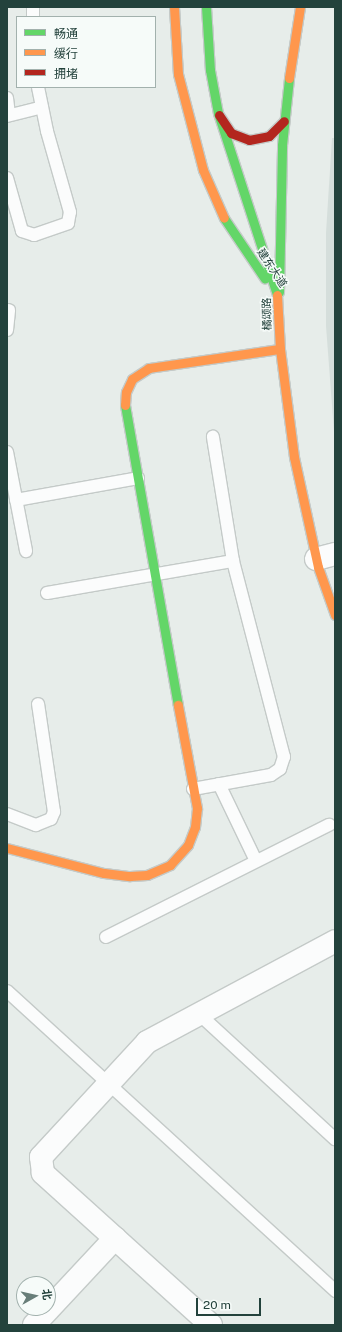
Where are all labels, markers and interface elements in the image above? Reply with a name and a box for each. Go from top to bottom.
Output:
legend [16,16,156,88]
text: 畅通 [54,27,78,41]
text: 缓行 [54,47,78,61]
text: 拥堵 [54,67,78,81]
street label: 建东大道 [254,246,290,290]
street label: 橘颂路 [260,297,274,331]
north arrow [16,1276,56,1316]
text: 北 [40,1288,54,1301]
scale bar [198,1290,263,1316]
text: 20 m [203,1298,231,1312]

